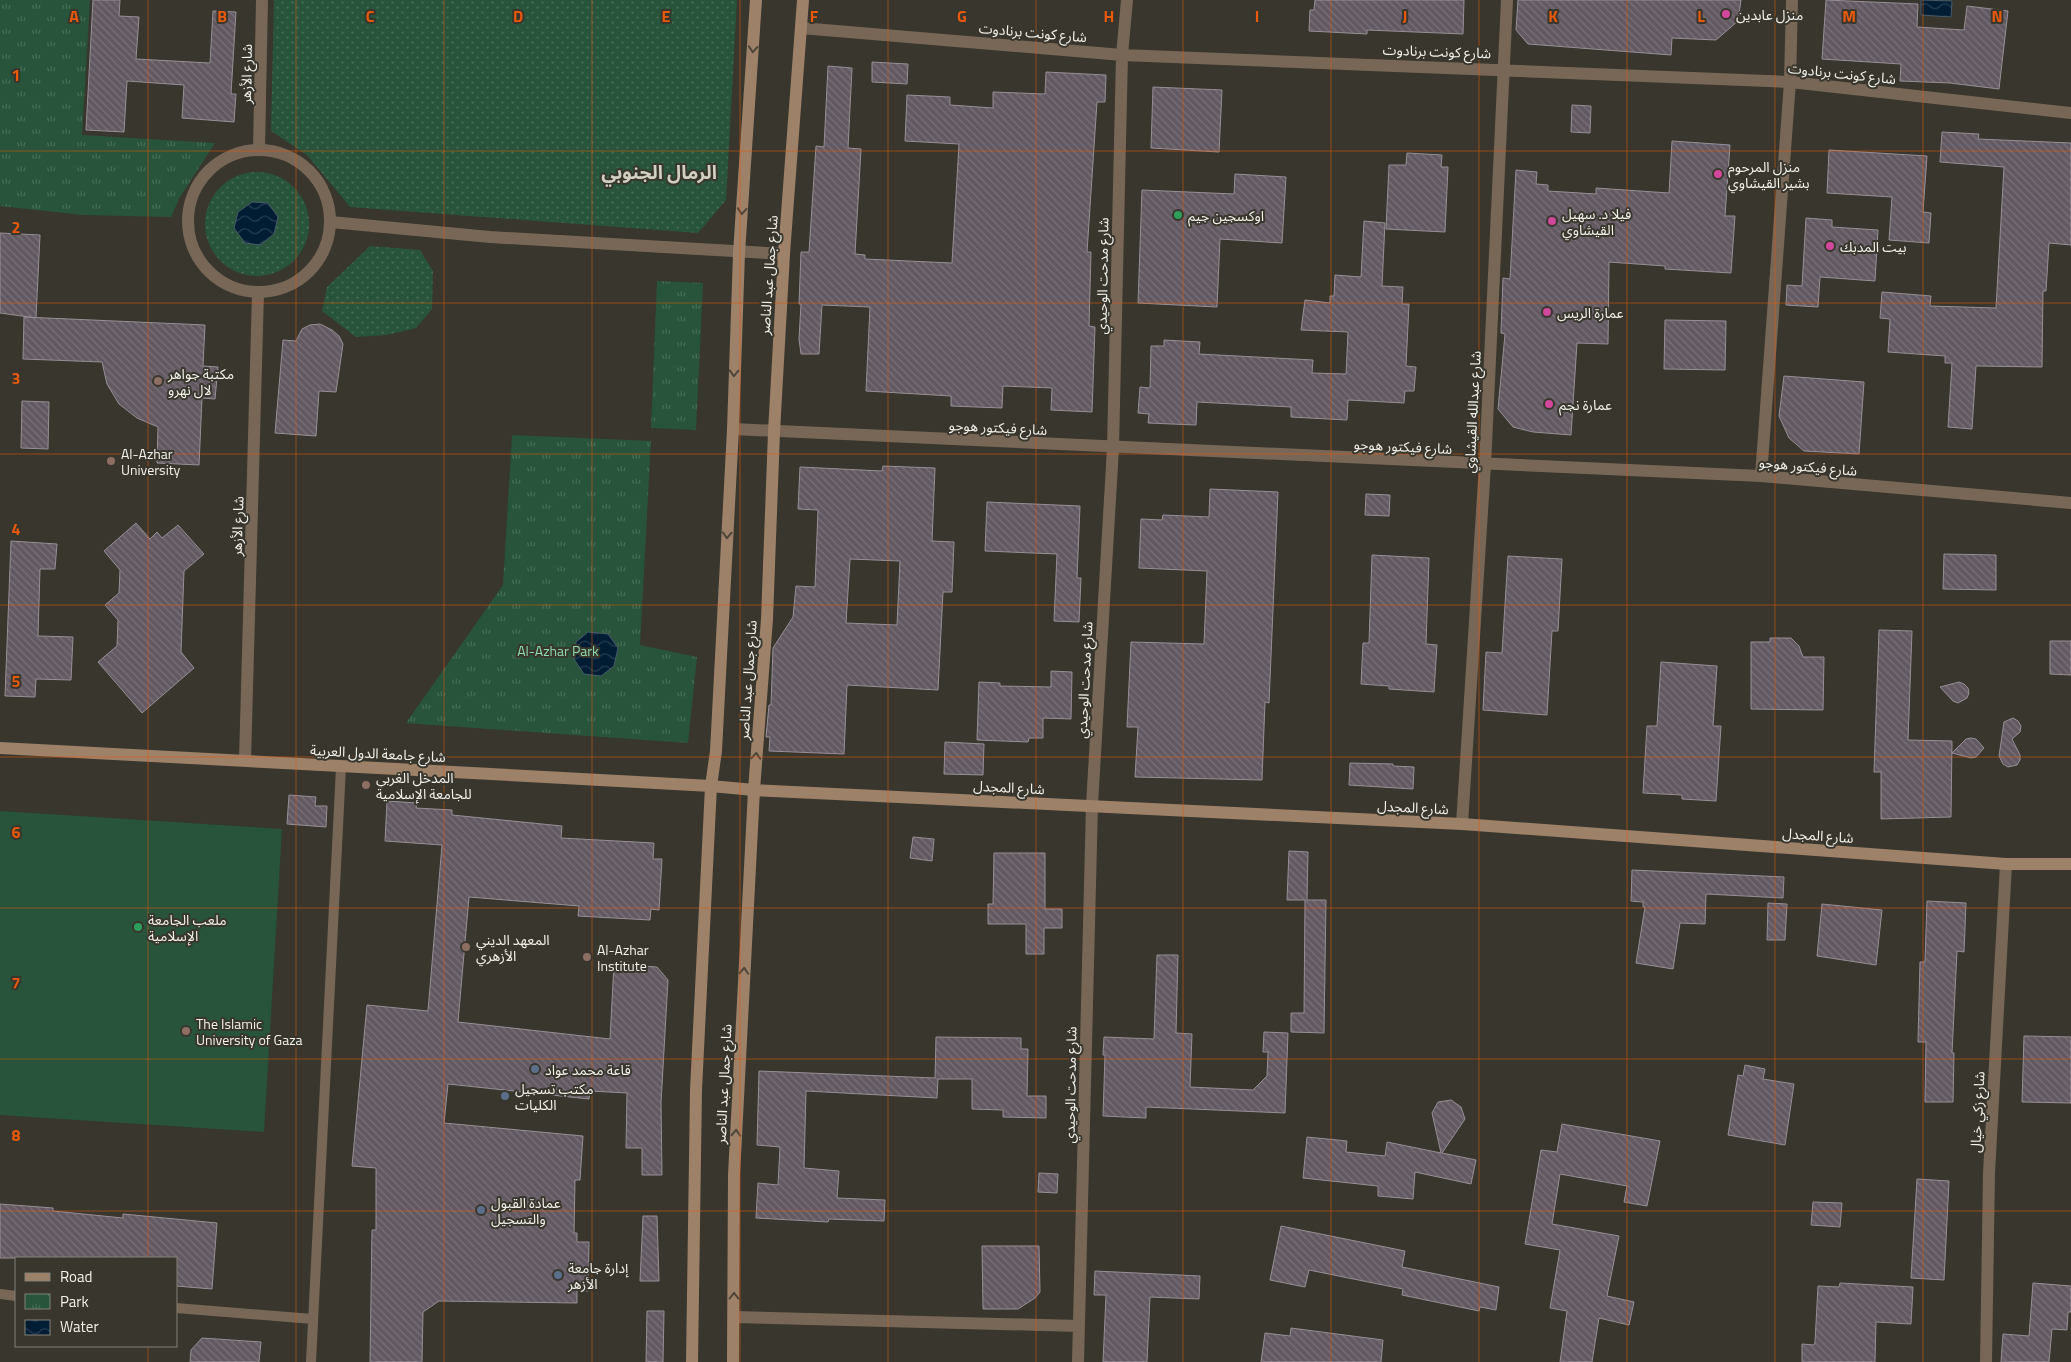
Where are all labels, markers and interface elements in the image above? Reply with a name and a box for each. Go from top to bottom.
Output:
text: A [69,4,79,28]
text: B [217,4,227,28]
text: C [366,4,375,28]
text: D [513,4,523,28]
text: E [662,4,671,28]
text: F [810,4,819,28]
text: G [957,4,967,28]
text: H [1104,4,1114,28]
text: I [1255,4,1259,28]
text: J [1403,4,1407,28]
text: K [1548,4,1558,28]
text: L [1697,4,1705,28]
place label: منزل عابدين [1736,4,1803,25]
text: M [1842,4,1856,28]
text: N [1991,4,2003,28]
marker: منزل عابدين [1720,8,1732,20]
street label: شارع كونت برنادوت [978,17,1088,48]
street label: شارع كونت برنادوت [1382,39,1492,64]
street label: شارع الأزهر [235,44,258,105]
one-way arrow [748,45,759,53]
street label: شارع كونت برنادوت [1787,57,1897,90]
text: 1 [12,63,20,87]
place label: منزل المرحوم بشير القيشاوي [1728,156,1810,194]
district label: الرمال الجنوبي [601,157,717,187]
marker: منزل المرحوم بشير القيشاوي [1712,168,1724,180]
place label: فيلا د. سهيل القيشاوي [1562,203,1631,241]
place label: اوكسجين جيم [1188,205,1264,227]
one-way arrow [736,207,747,215]
marker: اوكسجين جيم [1172,209,1184,221]
street label: شارع جمال عبد الناصر [753,214,784,337]
text: 2 [12,215,20,239]
marker: فيلا د. سهيل القيشاوي [1546,215,1558,227]
street label: شارع مدحت الوحيدي [1090,217,1115,335]
place label: بيت المدبك [1840,236,1907,257]
marker: بيت المدبك [1824,240,1836,252]
place label: عمارة الريس [1557,302,1624,323]
marker: عمارة الريس [1541,306,1553,318]
street label: شارع عبدالله القيشاوي [1458,350,1487,474]
place label: مكتبة جواهر لال نهرو [167,363,234,400]
text: 3 [12,366,20,390]
one-way arrow [729,369,740,377]
marker: مكتبة جواهر لال نهرو [152,375,164,387]
place label: عمارة نجم [1559,394,1612,416]
marker: عمارة نجم [1543,398,1555,410]
street label: شارع فيكتور هوجو [948,414,1048,441]
street label: شارع فيكتور هوجو [1353,433,1453,460]
place label: Al-Azhar University [121,443,181,480]
street label: شارع فيكتور هوجو [1758,451,1858,482]
marker: Al-Azhar University [105,455,117,467]
street label: شارع الأزهر [225,496,250,557]
text: 4 [12,517,21,541]
one-way arrow [722,532,732,540]
street label: شارع جمال عبد الناصر [732,619,763,742]
street label: شارع مدحت الوحيدي [1070,621,1099,739]
park label: Al-Azhar Park [517,640,599,661]
text: 5 [12,669,21,693]
street label: شارع جامعة الدول العربية [310,739,446,768]
one-way arrow [751,752,762,760]
place label: المدخل الغربي للجامعة الإسلامية [376,767,472,804]
street label: شارع المجدل [973,775,1045,800]
marker: المدخل الغربي للجامعة الإسلامية [360,779,372,791]
street label: شارع المجدل [1377,795,1449,820]
text: 6 [12,820,21,844]
street label: شارع المجدل [1782,822,1854,849]
place label: ملعب الجامعة الإسلامية [148,909,227,946]
marker: ملعب الجامعة الإسلامية [132,921,144,933]
place label: المعهد الديني الأزهري [476,929,550,967]
place label: Al-Azhar Institute [597,939,649,976]
marker: المعهد الديني الأزهري [460,941,472,953]
marker: Al-Azhar Institute [581,951,593,963]
one-way arrow [739,967,750,975]
text: 7 [12,971,20,995]
place label: The Islamic University of Gaza [196,1013,303,1050]
street label: شارع جمال عبد الناصر [709,1024,738,1146]
marker: The Islamic University of Gaza [180,1025,192,1037]
street label: شارع مدحت الوحيدي [1058,1026,1083,1144]
place label: قاعة محمد عواد [545,1059,631,1080]
marker: قاعة محمد عواد [529,1063,541,1075]
street label: شارع زكي خيال [1964,1071,1991,1153]
place label: مكتب تسجيل الكليات [515,1078,594,1115]
marker: مكتب تسجيل الكليات [499,1090,511,1102]
text: 8 [12,1123,21,1147]
one-way arrow [730,1129,741,1137]
place label: عمادة القبول والتسجيل [491,1192,561,1229]
marker: عمادة القبول والتسجيل [475,1204,487,1216]
legend [15,1257,178,1347]
place label: إدارة جامعة الأزهر [567,1257,629,1294]
text: Road [60,1265,92,1288]
marker: إدارة جامعة الأزهر [552,1269,564,1281]
text: Park [60,1290,89,1313]
one-way arrow [729,1292,739,1300]
text: Water [60,1315,99,1338]

